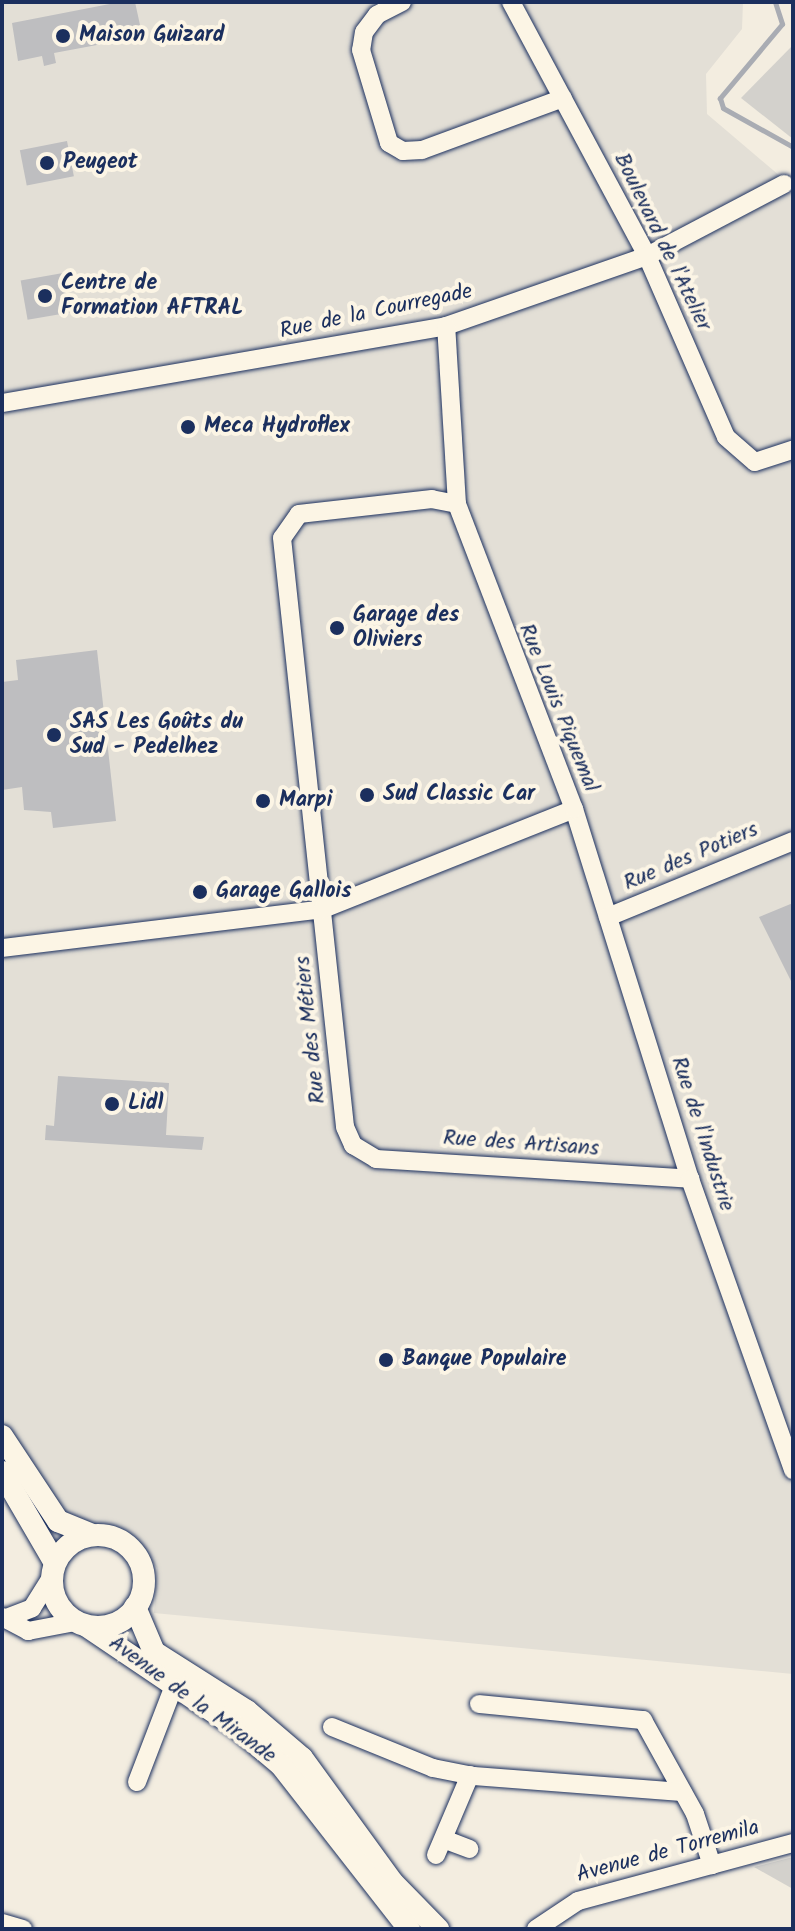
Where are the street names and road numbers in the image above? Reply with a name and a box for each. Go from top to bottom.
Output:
street label: Boulevard de l'Atelier [608,149,716,335]
street label: Rue de la Courregade [277,279,475,345]
street label: Rue Louis Piquemal [512,620,604,796]
street label: Rue des Potiers [620,817,762,897]
street label: Rue des Métiers [290,955,332,1105]
street label: Rue de l'Industrie [665,1053,739,1215]
street label: Rue des Artisans [442,1125,600,1163]
street label: Avenue de la Mirande [103,1630,281,1770]
street label: Avenue de Torremila [574,1815,762,1889]

